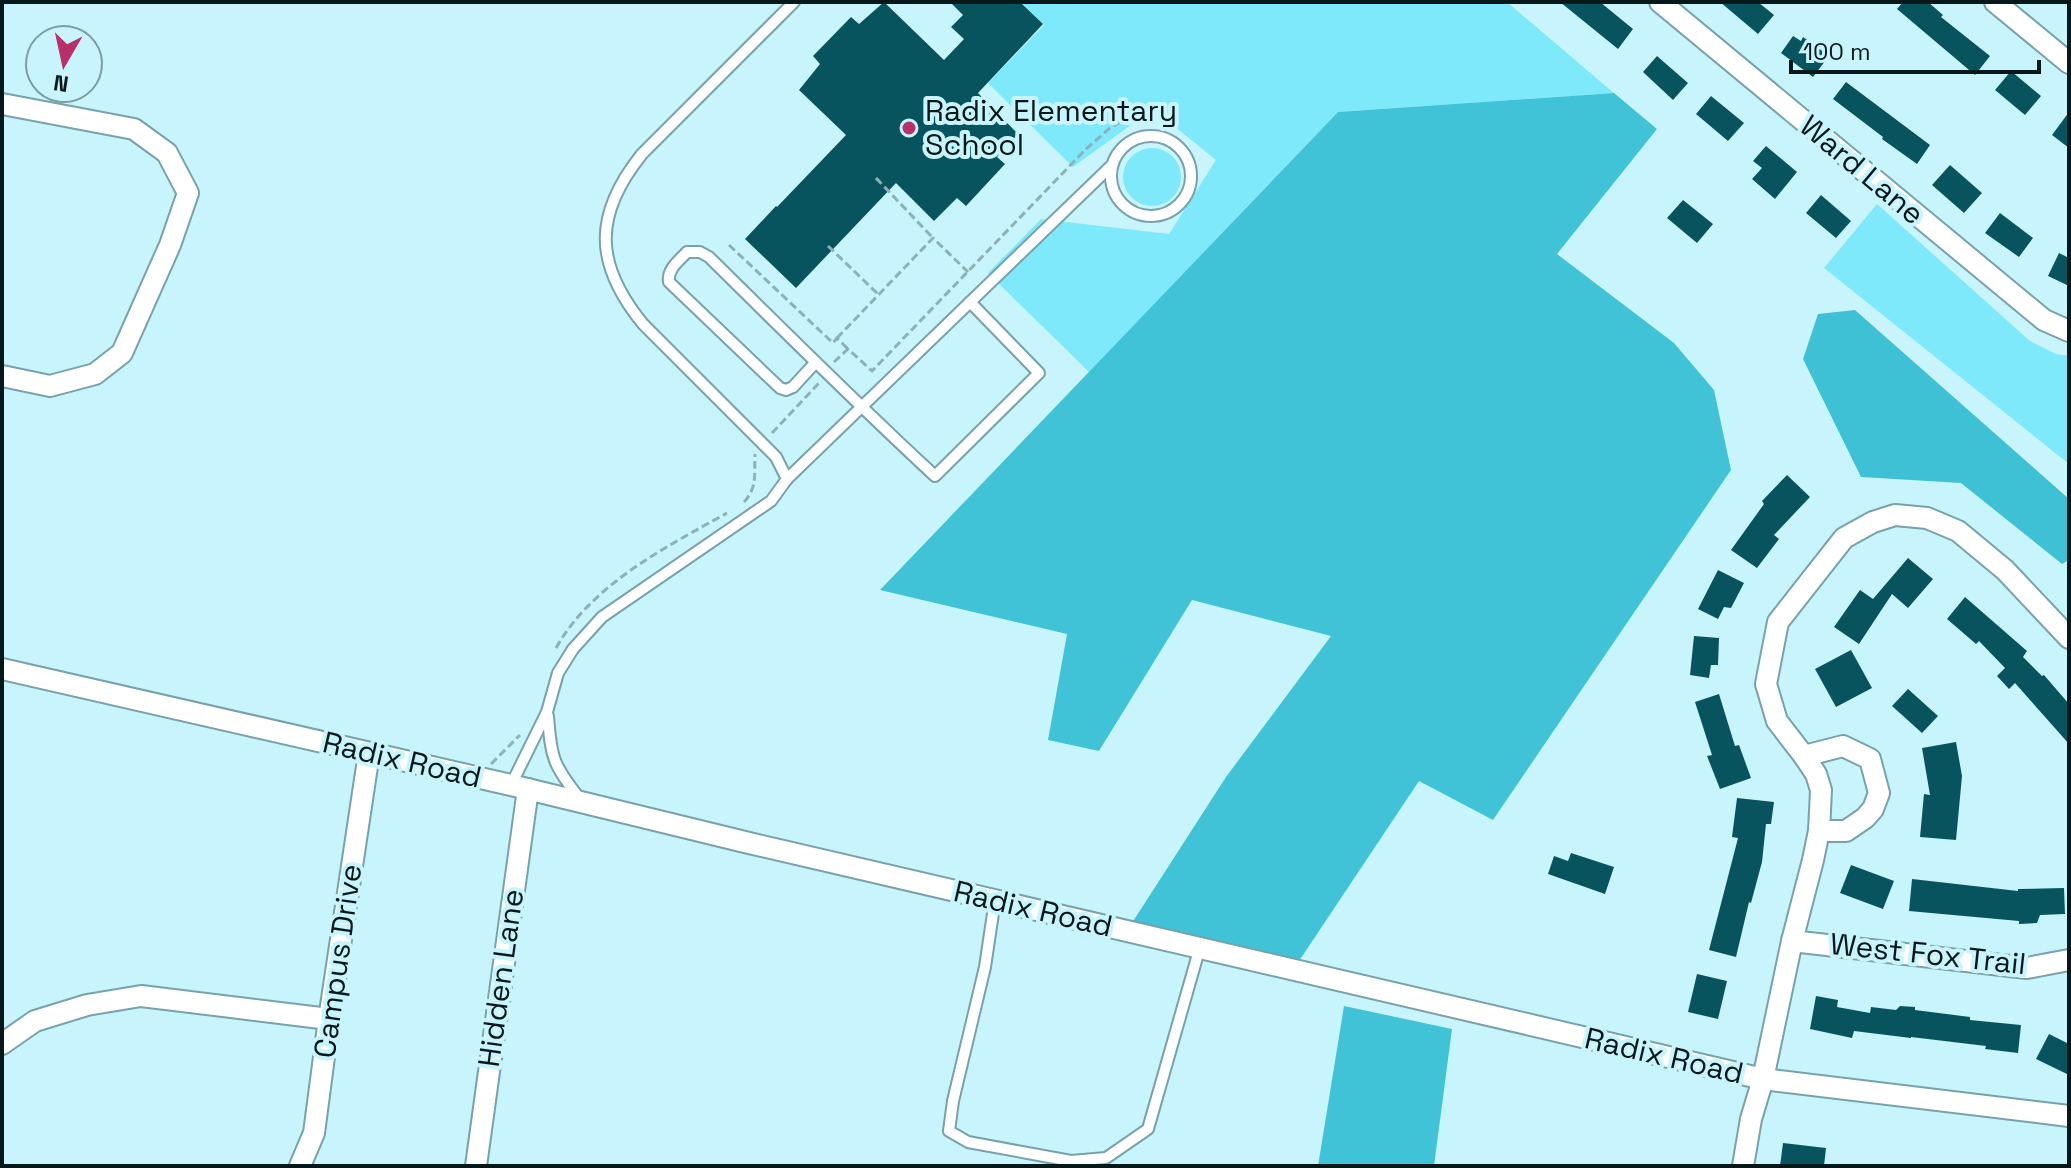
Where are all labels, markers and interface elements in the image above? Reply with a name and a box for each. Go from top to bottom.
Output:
north arrow [24,24,104,104]
scale bar [1791,24,2039,74]
text: 100 m [1803,36,1871,67]
text: N [51,69,70,99]
place label: Radix Elementary School [925,91,1177,164]
street label: Ward Lane [1792,106,1933,233]
marker: Radix Elementary School [900,119,918,137]
street label: Radix Road [319,722,485,797]
street label: Campus Drive [305,861,370,1060]
street label: Radix Road [950,871,1116,946]
street label: Hidden Lane [469,886,532,1069]
street label: West Fox Trail [1828,924,2028,983]
street label: Radix Road [1581,1018,1747,1093]

